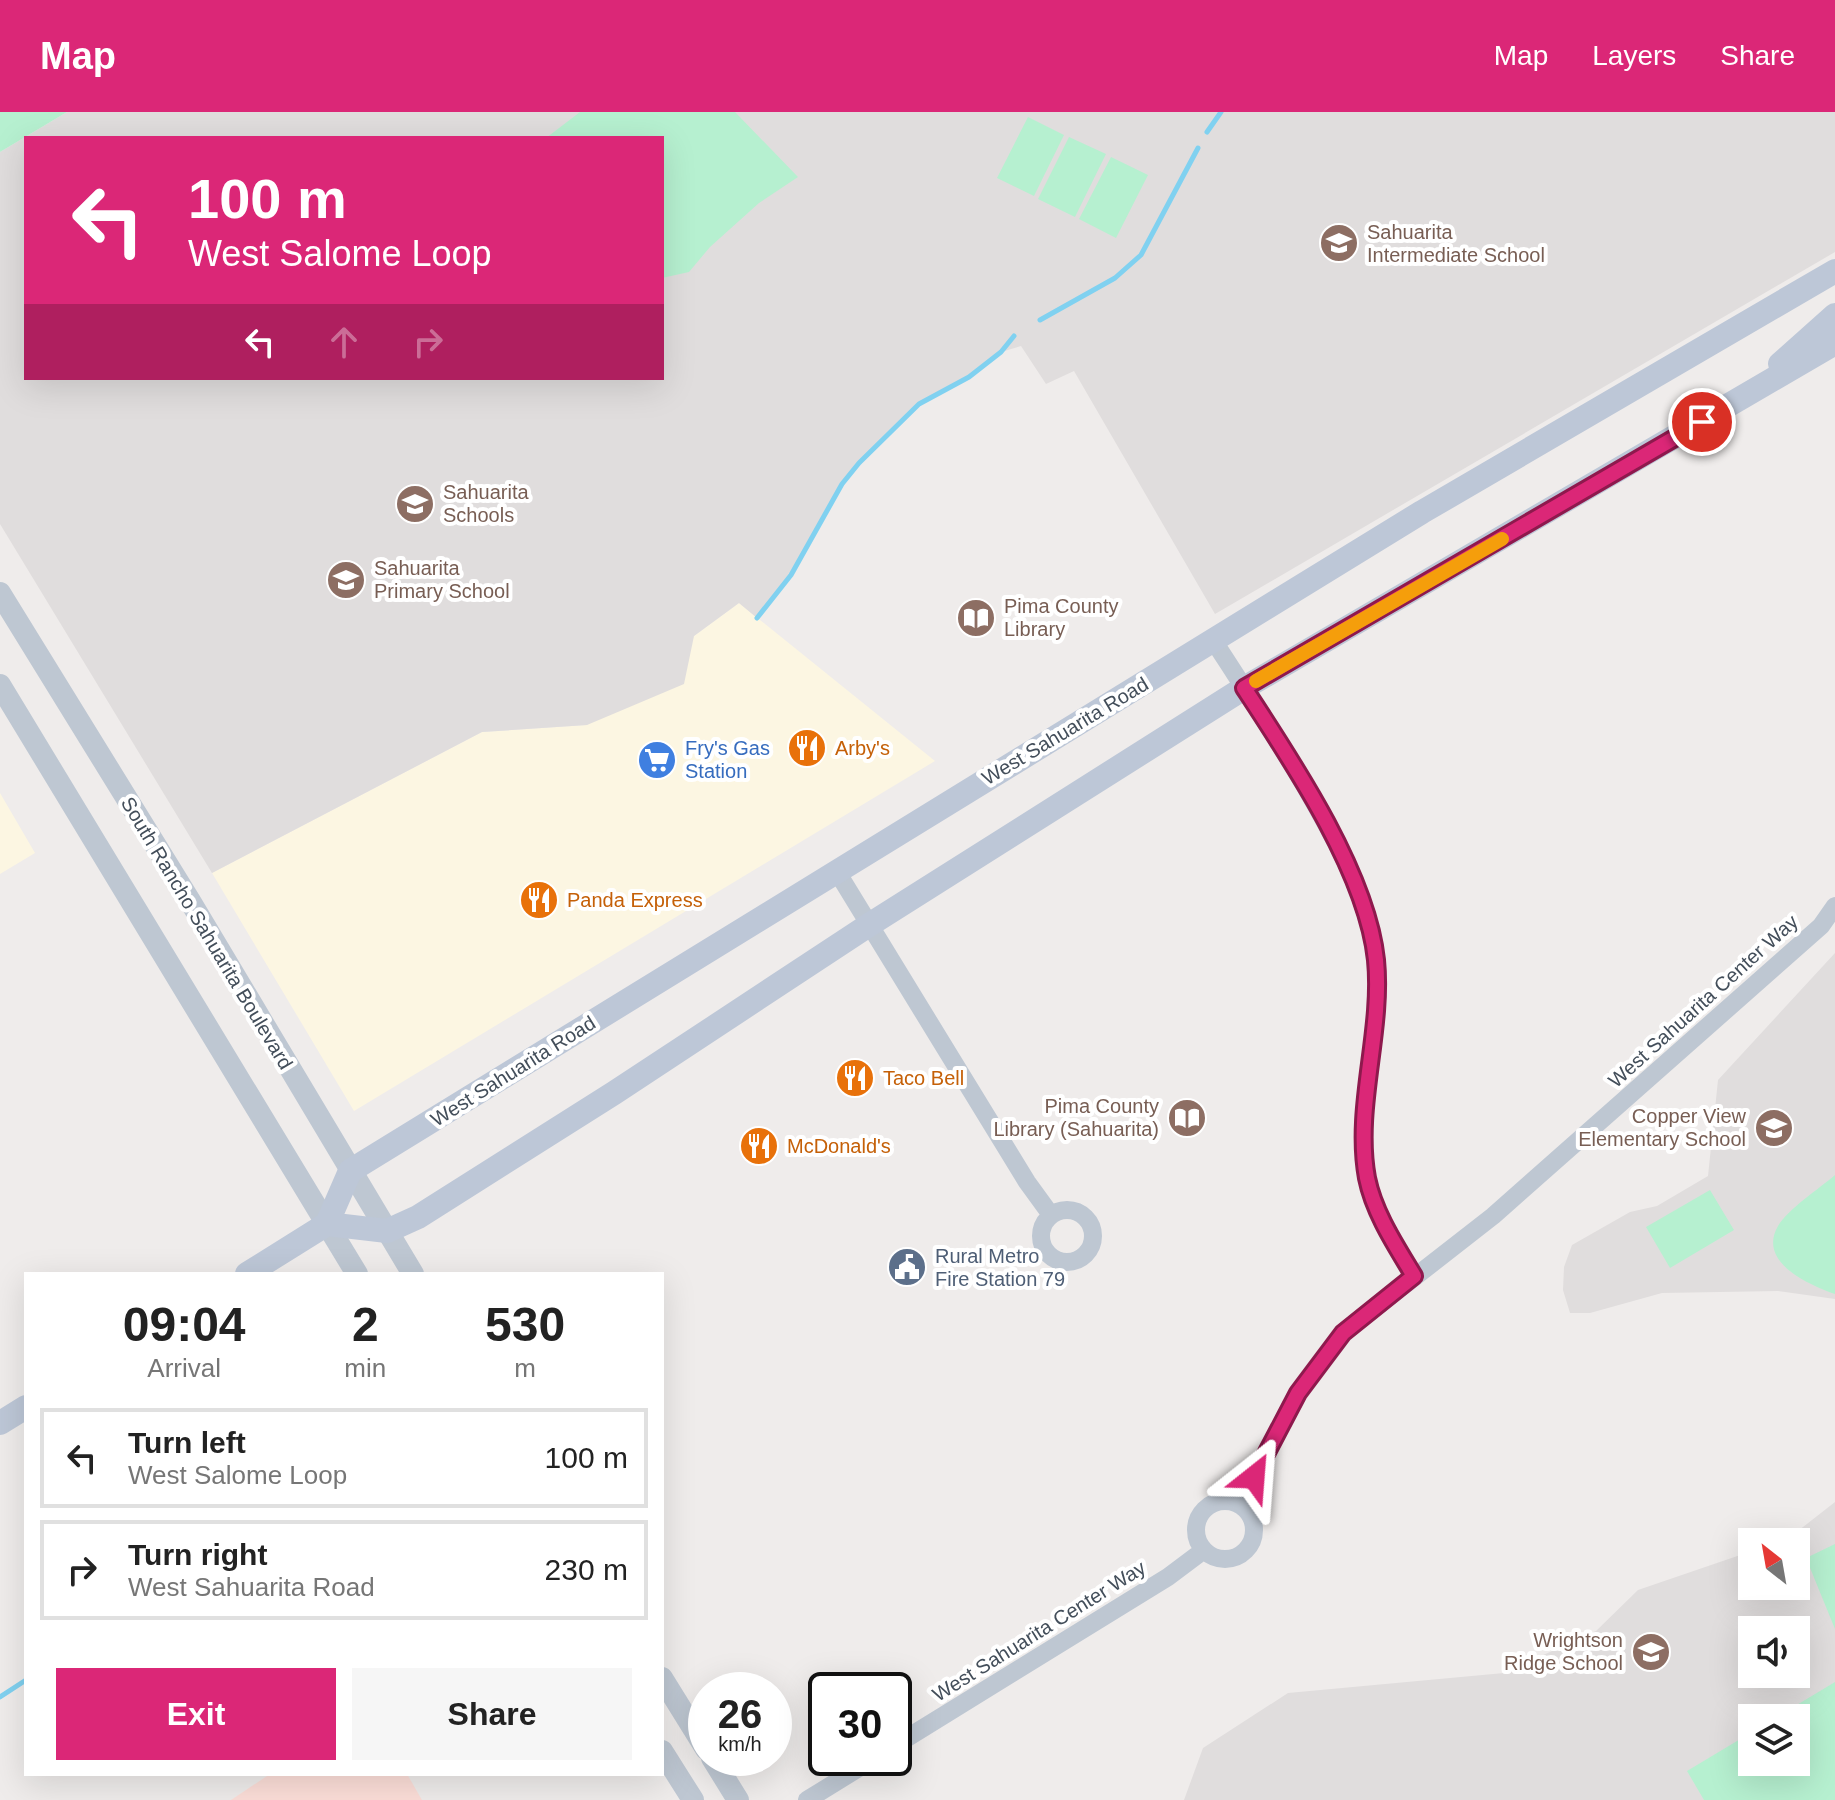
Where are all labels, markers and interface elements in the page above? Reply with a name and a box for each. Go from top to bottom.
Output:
text: Map [40,35,116,77]
text: Map [1494,40,1548,71]
text: Layers [1592,40,1676,71]
text: Share [1720,40,1795,71]
text: 100 m [188,167,347,230]
icon: left [56,168,160,272]
place label: Sahuarita Intermediate School [1367,221,1545,266]
school or university icon: Sahuarita Intermediate School [1318,222,1360,264]
text: West Salome Loop [188,233,492,274]
icon: left [238,320,282,364]
icon: ahead [322,320,366,364]
icon: right [406,320,450,364]
pin [1668,388,1736,456]
icon: arrive [1680,400,1724,444]
place label: Sahuarita Schools [443,481,529,526]
school or university icon: Sahuarita Schools [394,483,436,525]
place label: Sahuarita Primary School [374,557,510,602]
school or university icon: Sahuarita Primary School [325,559,367,601]
place label: Pima County Library [1004,595,1119,640]
library icon: Pima County Library [955,597,997,639]
street label: West Sahuarita Road [978,673,1152,789]
restaurant icon: Arby's [786,727,828,769]
place label: Fry's Gas Station [685,737,770,782]
place label: Arby's [835,737,890,759]
supermarket icon: Fry's Gas Station [636,739,678,781]
street label: South Rancho Sahuarita Boulevard [117,793,297,1073]
restaurant icon: Panda Express [518,879,560,921]
place label: Panda Express [567,889,703,911]
street label: West Sahuarita Center Way [1604,910,1802,1092]
street label: West Sahuarita Road [427,1011,599,1131]
restaurant icon: Taco Bell [834,1057,876,1099]
place label: Taco Bell [883,1067,964,1089]
place label: Pima County Library (Sahuarita) [993,1095,1159,1140]
library icon: Pima County Library (Sahuarita) [1166,1097,1208,1139]
place label: Copper View Elementary School [1578,1105,1747,1150]
school or university icon: Copper View Elementary School [1753,1107,1795,1149]
restaurant icon: McDonald's [738,1125,780,1167]
place label: McDonald's [787,1135,891,1157]
place label: Rural Metro Fire Station 79 [935,1245,1065,1290]
public building icon: Rural Metro Fire Station 79 [886,1246,928,1288]
text: 09:04 [123,1298,246,1351]
text: 2 [352,1298,379,1351]
text: 530 [485,1298,565,1351]
text: Arrival [147,1353,221,1383]
text: min [344,1353,386,1383]
text: m [514,1353,536,1383]
text: Turn left [128,1426,246,1459]
position arrow [1212,1435,1296,1519]
icon: left [60,1436,104,1480]
text: 100 m [545,1441,628,1474]
text: West Salome Loop [128,1460,347,1490]
north arrow [1738,1528,1810,1600]
map controls [1738,1528,1810,1776]
text: Turn right [128,1538,267,1571]
icon: right [60,1548,104,1592]
text: 230 m [545,1553,628,1586]
street label: West Sahuarita Center Way [929,1556,1149,1706]
text: West Sahuarita Road [128,1572,375,1602]
button: sound [1738,1616,1810,1688]
place label: Wrightson Ridge School [1504,1629,1623,1674]
school or university icon: Wrightson Ridge School [1630,1631,1672,1673]
button: Exit [56,1668,336,1760]
button: Share [352,1668,632,1760]
speed limit sign: 30 [808,1672,912,1776]
text: 26 [718,1692,762,1736]
button: layers [1738,1704,1810,1776]
text: km/h [718,1733,762,1755]

